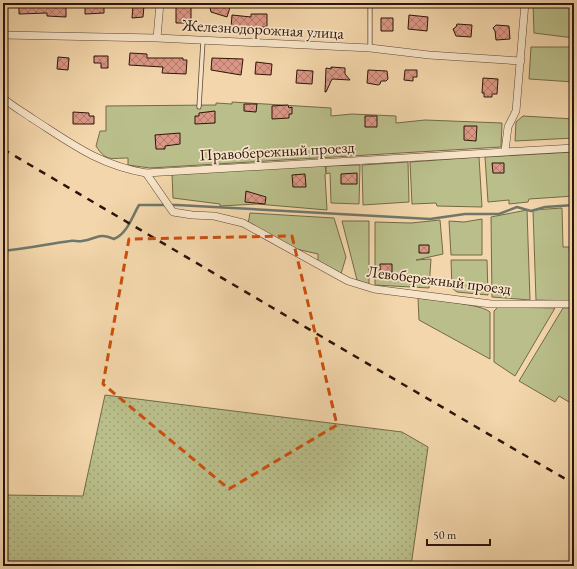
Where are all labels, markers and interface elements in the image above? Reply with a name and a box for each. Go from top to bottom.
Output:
street label: Железнодорожная улица [180,14,345,44]
street label: Правобережный проезд [199,136,356,166]
street label: Левобережный проезд [366,261,513,299]
scale bar [427,521,490,547]
text: 50 m [433,527,457,543]

